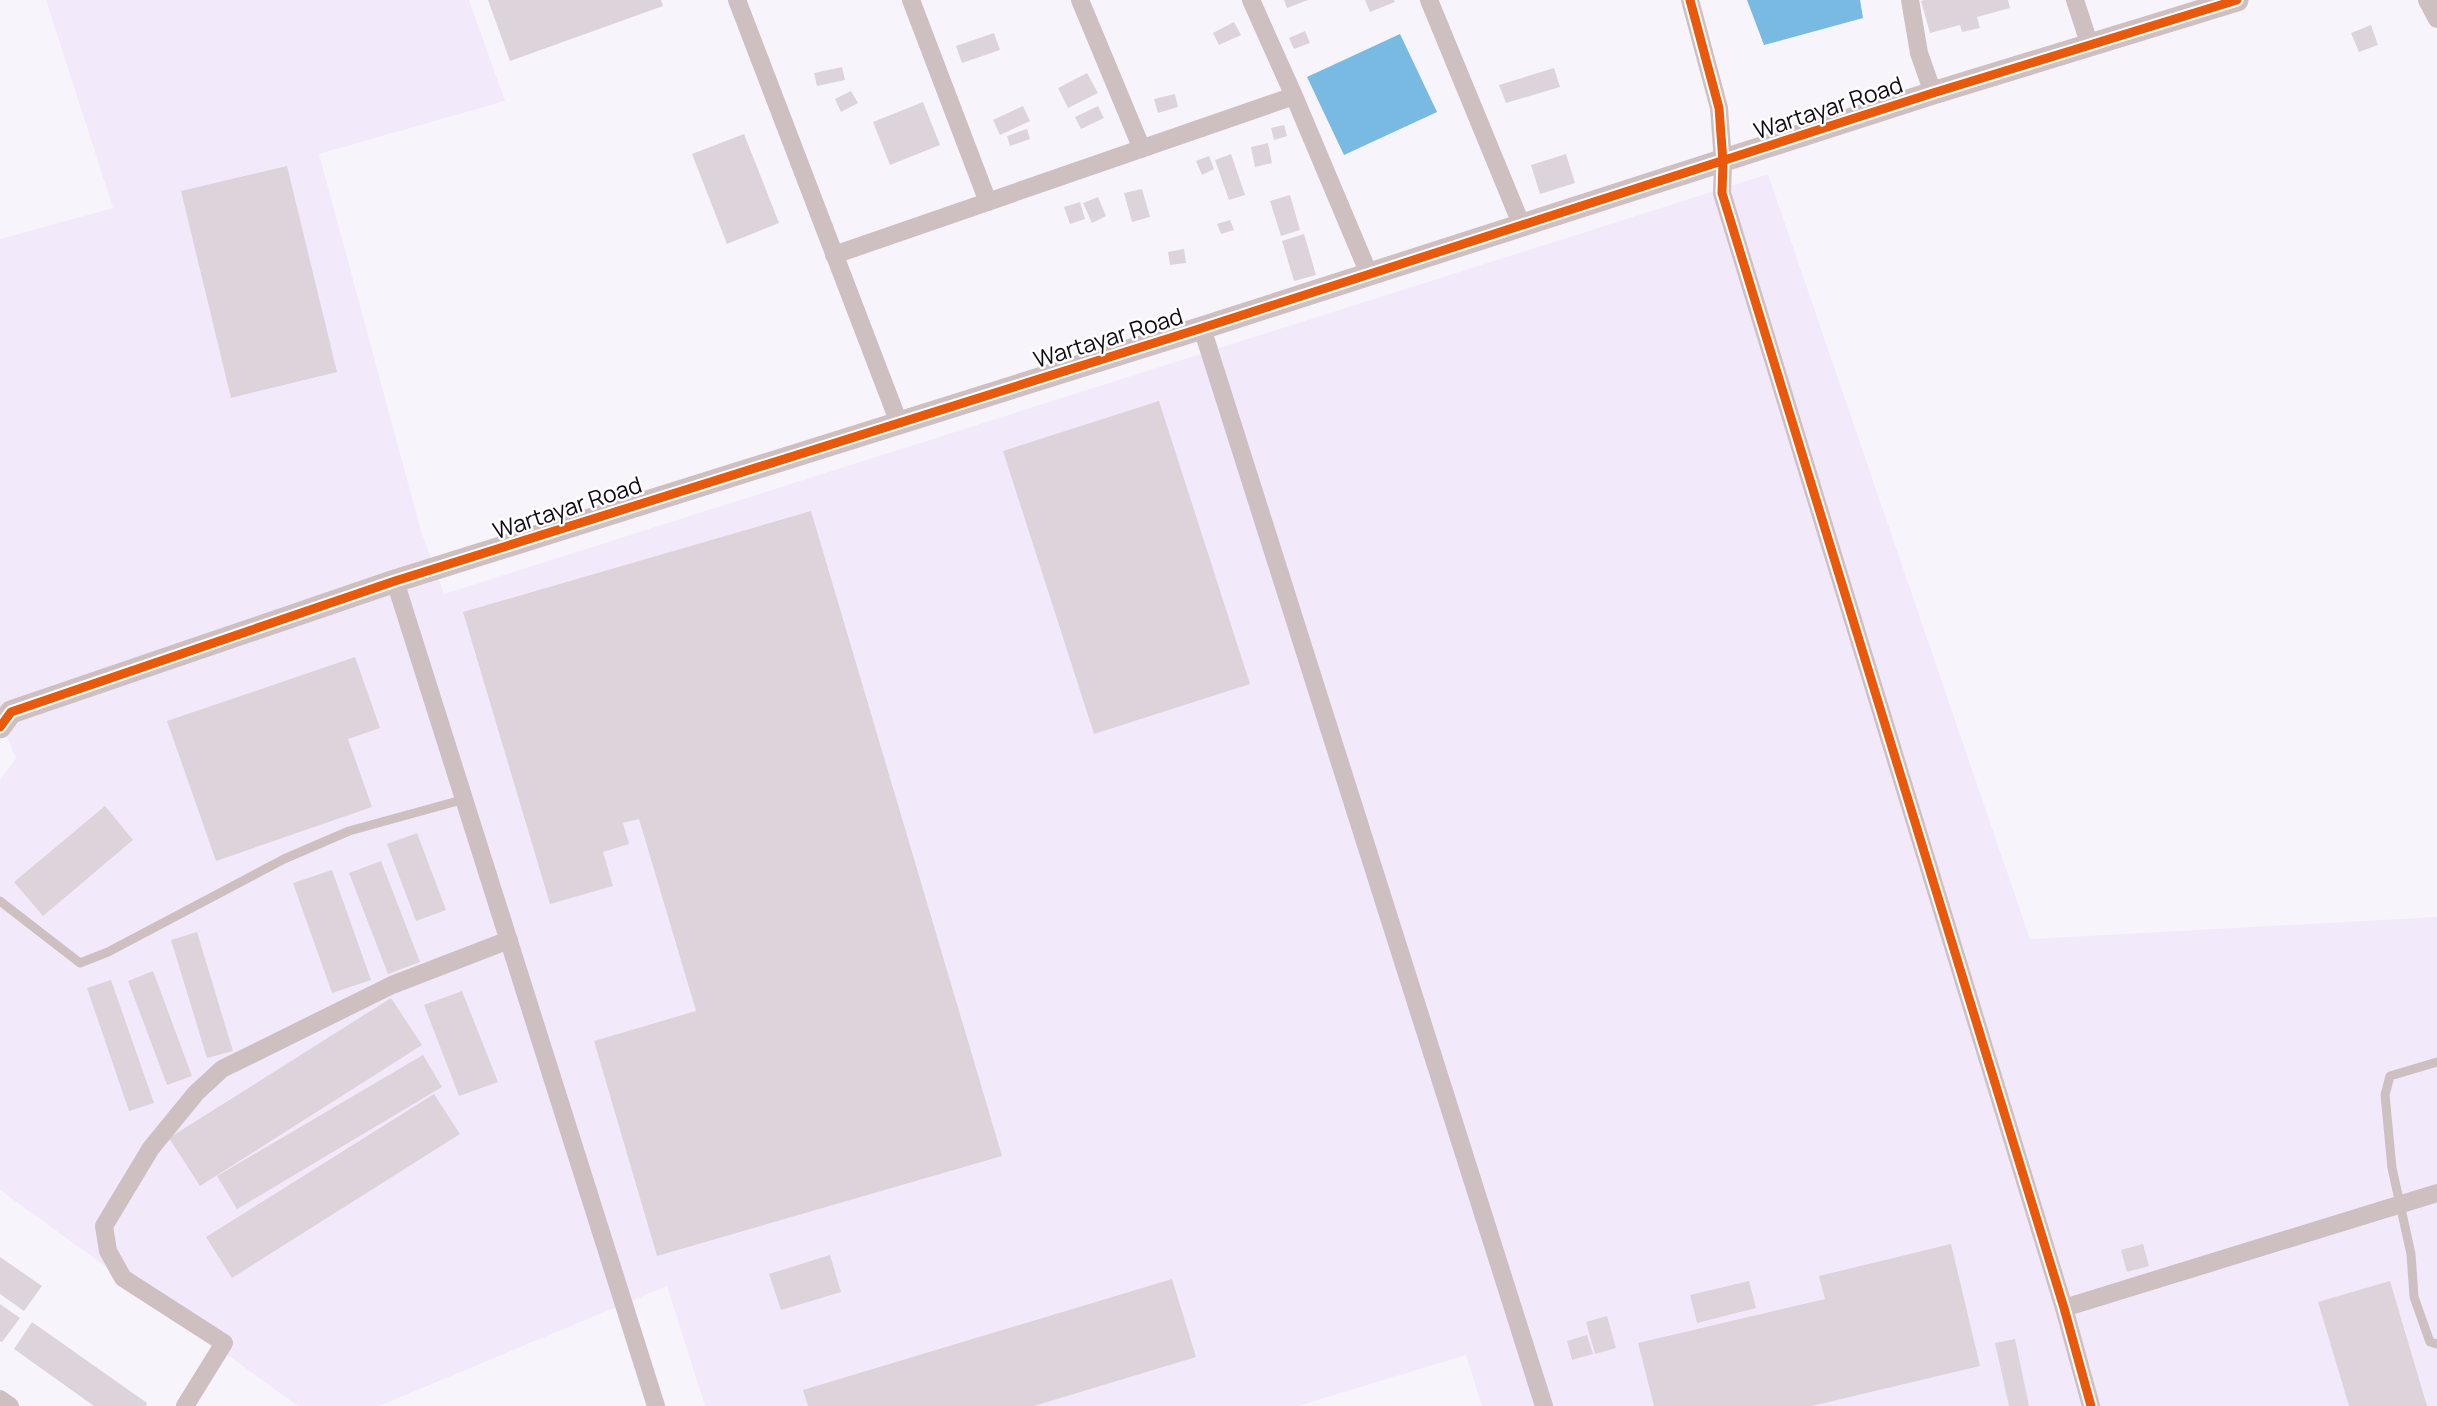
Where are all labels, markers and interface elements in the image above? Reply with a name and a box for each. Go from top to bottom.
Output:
street label: Wartayar Road [1749,68,1907,146]
street label: Wartayar Road [1029,299,1187,375]
street label: Wartayar Road [488,468,646,546]

